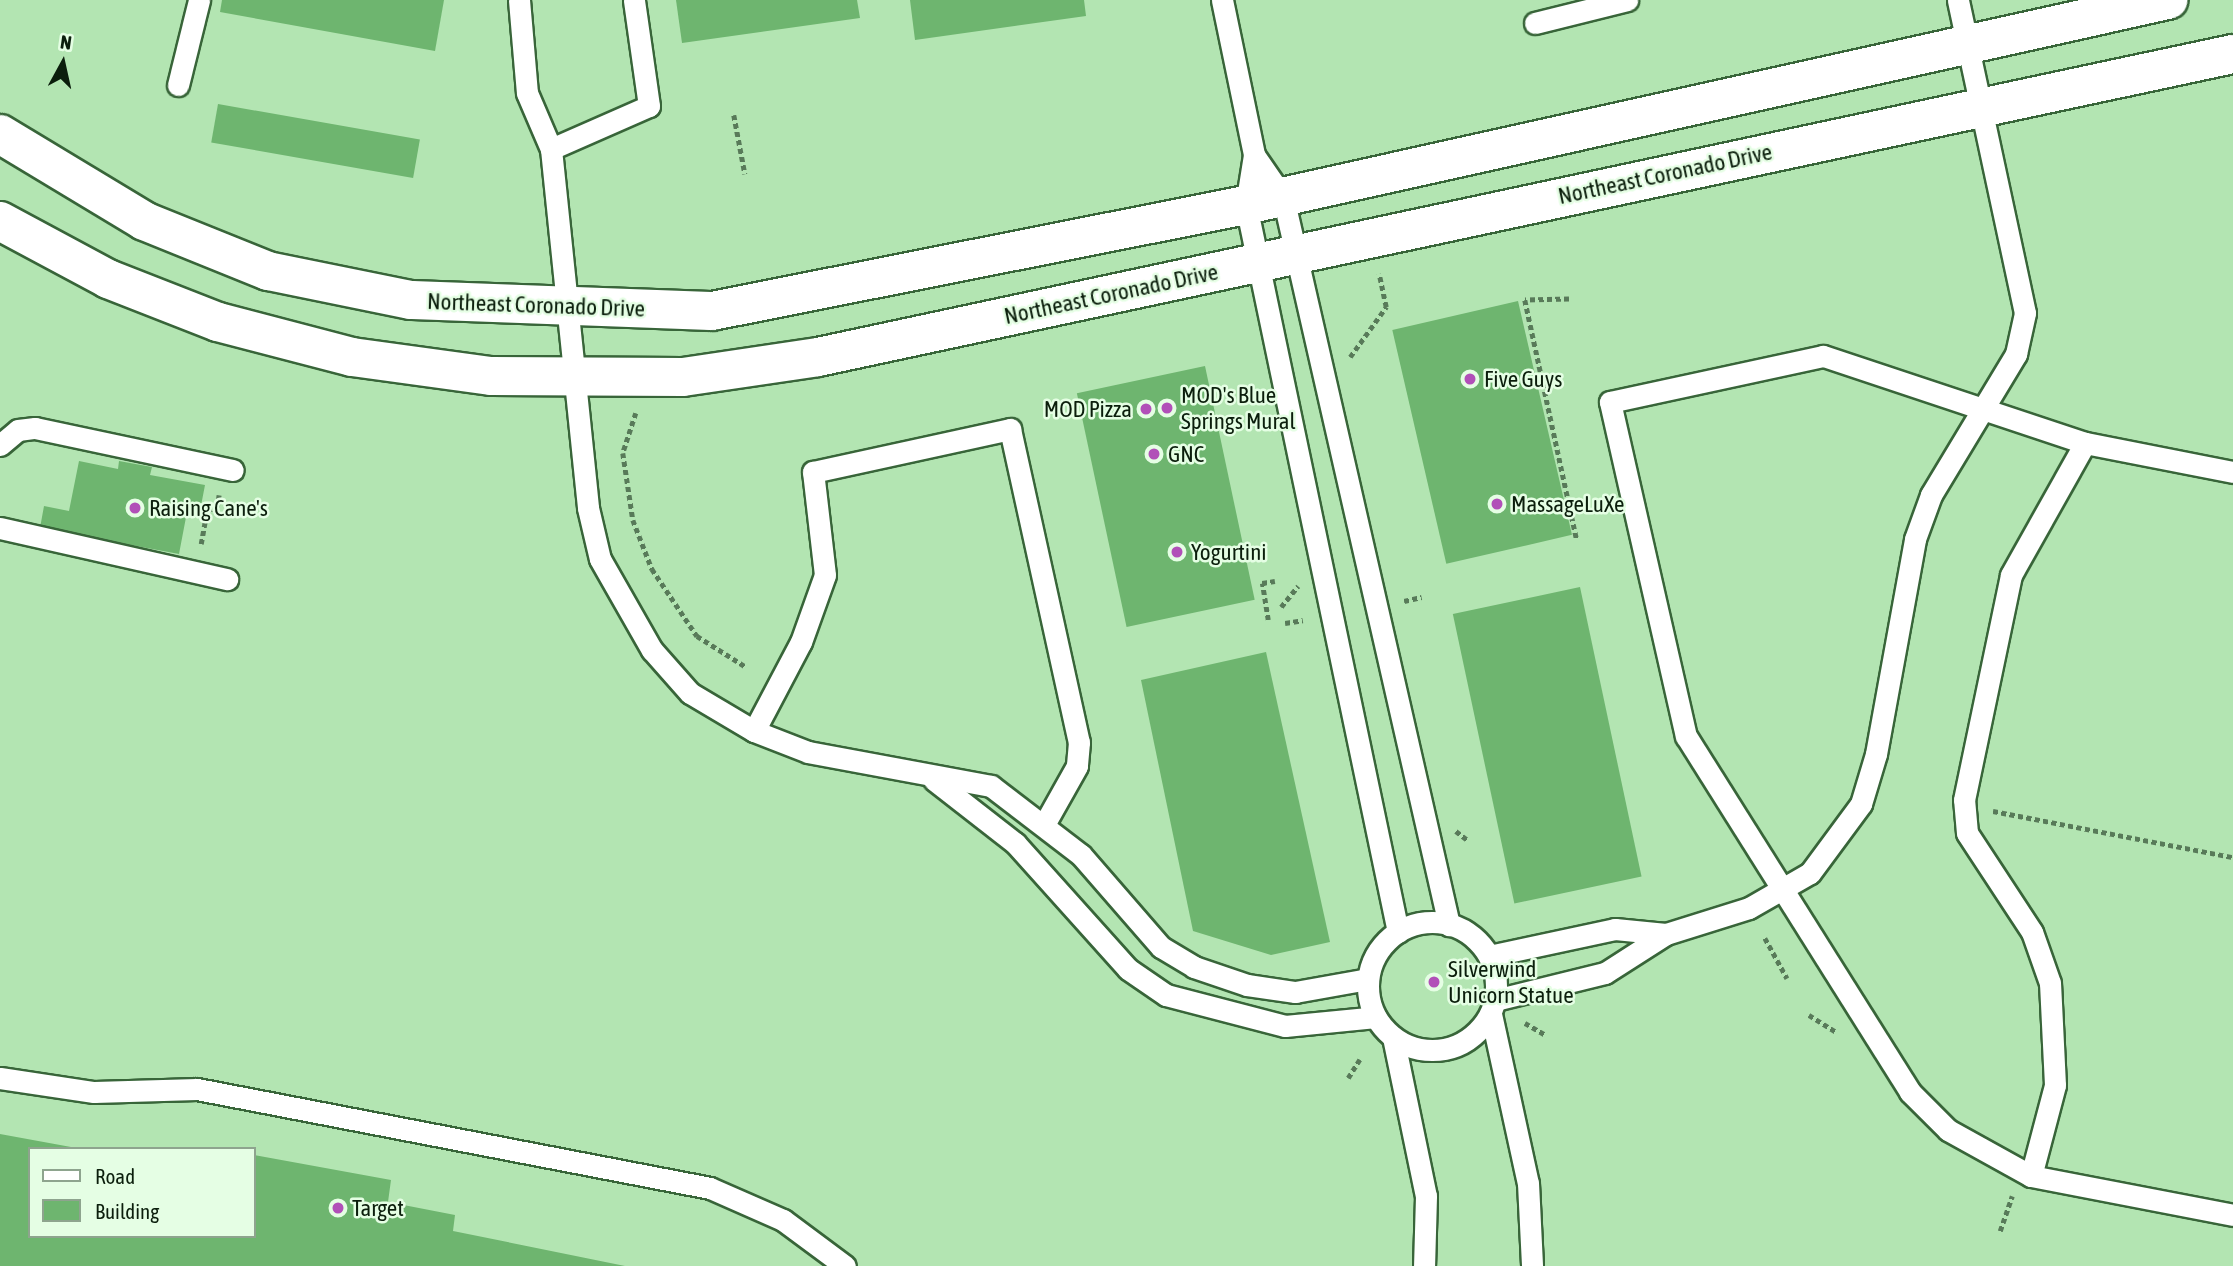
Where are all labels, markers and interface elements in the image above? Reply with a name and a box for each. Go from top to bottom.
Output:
north arrow [28,28,98,98]
text: N [59,31,73,54]
street label: Northeast Coronado Drive [1556,138,1774,210]
street label: Northeast Coronado Drive [1002,258,1220,330]
street label: Northeast Coronado Drive [427,287,645,323]
place label: Five Guys [1484,365,1562,393]
marker: Five Guys [1462,371,1478,387]
place label: MOD's Blue Springs Mural [1181,381,1296,435]
place label: MOD Pizza [1044,395,1132,423]
marker: MOD's Blue Springs Mural [1159,400,1175,416]
marker: MOD Pizza [1138,401,1154,417]
place label: GNC [1168,440,1204,468]
marker: GNC [1146,446,1162,462]
place label: MassageLuXe [1511,490,1624,518]
place label: Raising Cane's [149,494,268,522]
marker: MassageLuXe [1489,496,1505,512]
marker: Raising Cane's [127,500,143,516]
place label: Yogurtini [1191,538,1267,566]
marker: Yogurtini [1169,544,1185,560]
place label: Silverwind Unicorn Statue [1448,955,1574,1009]
marker: Silverwind Unicorn Statue [1426,974,1442,990]
legend [28,1147,256,1238]
text: Road [95,1164,135,1188]
place label: Target [352,1194,404,1222]
text: Building [95,1199,159,1223]
marker: Target [330,1200,346,1216]

